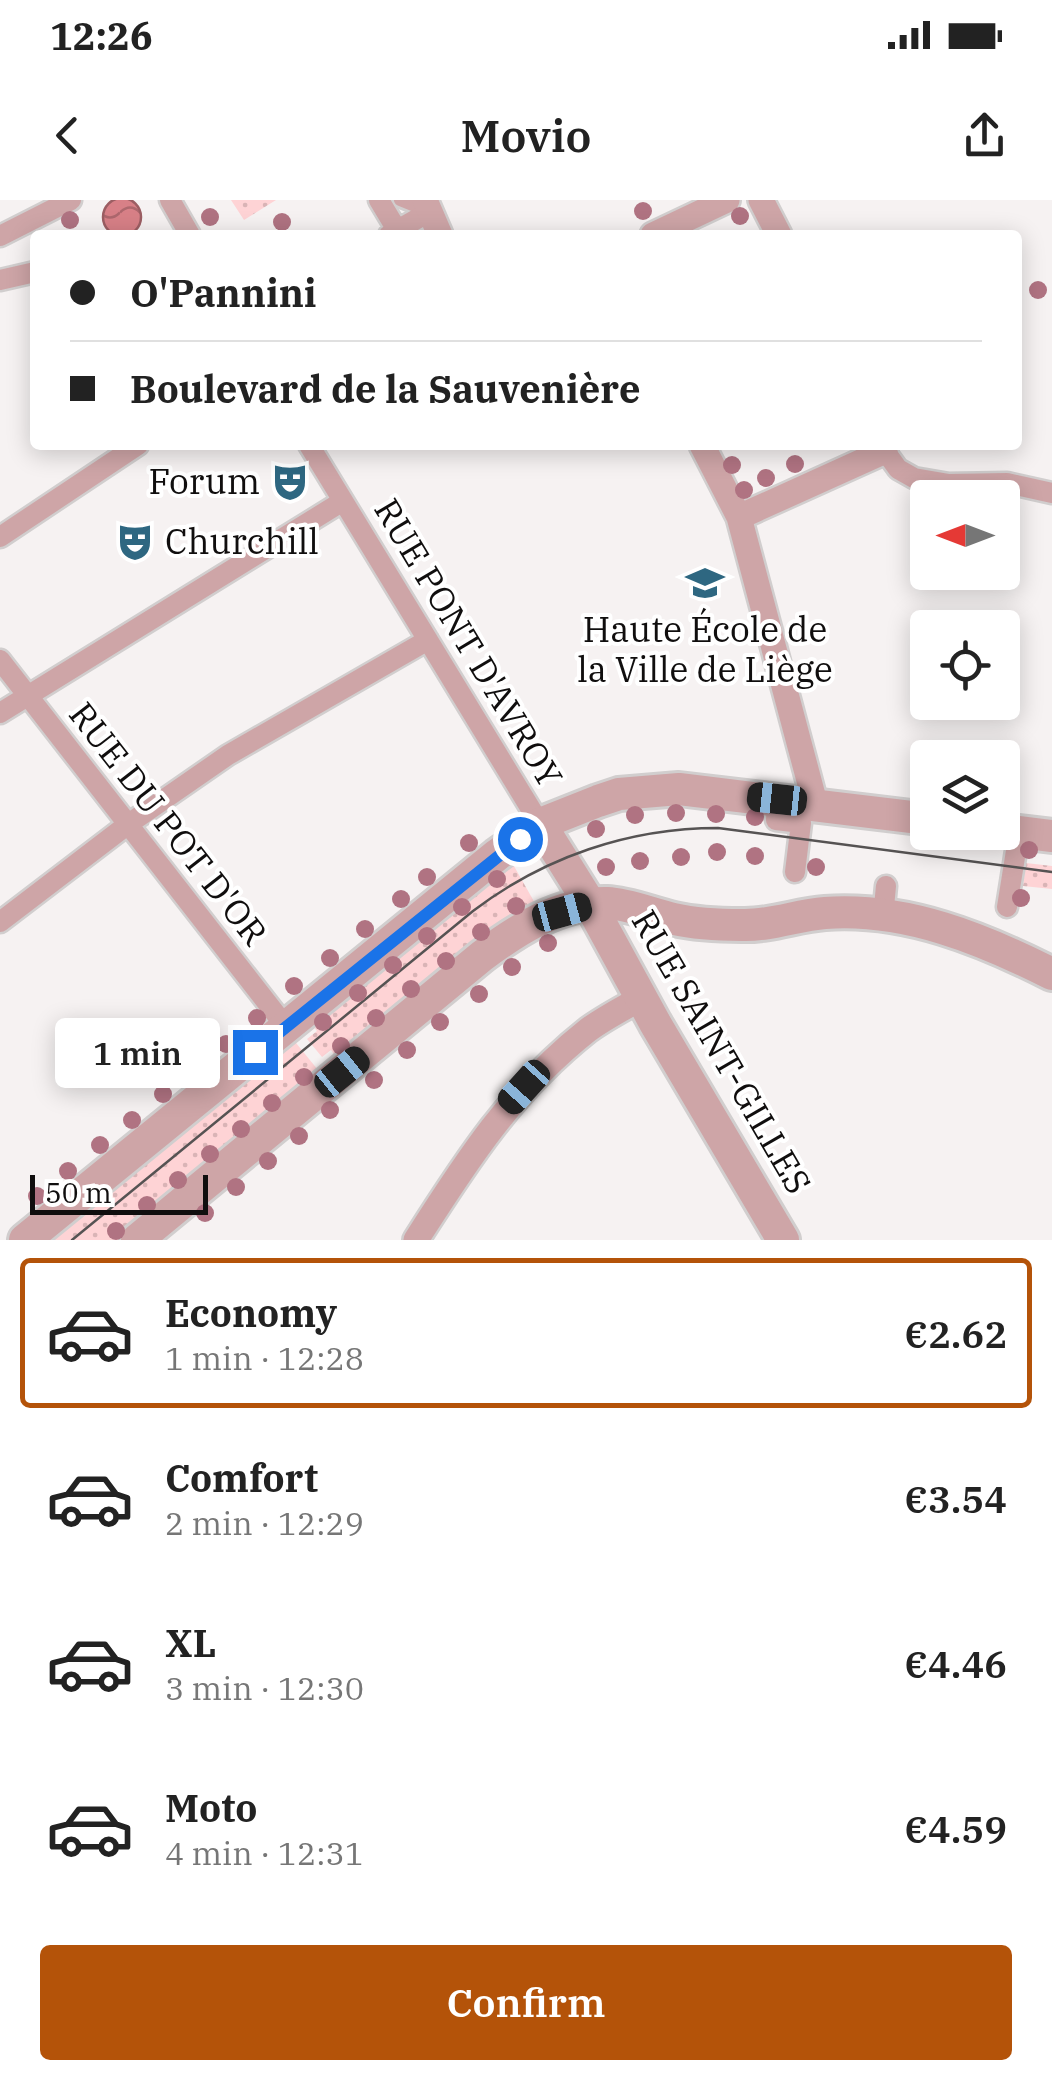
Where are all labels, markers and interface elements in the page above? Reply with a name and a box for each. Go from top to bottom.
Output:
text: 12:26 [50,11,153,60]
text: Movio [461,106,592,164]
icon: back [40,108,95,163]
icon: share [957,108,1012,163]
text: O'Pannini [130,268,317,317]
text: Boulevard de la Sauvenière [130,364,640,413]
place label: Forum [149,458,260,504]
theatre icon: Forum [269,461,311,503]
north arrow [910,480,1020,590]
map controls [910,480,1020,850]
street label: RUE PONT D'AVROY [364,490,573,795]
place label: Churchill [165,518,319,564]
theatre icon: Churchill [114,521,156,563]
school or university icon: Haute École de la Ville de Liège [684,562,726,604]
place label: Haute École de la Ville de Liège [577,606,833,692]
button: locate [910,610,1020,720]
street label: RUE DU POT D'OR [59,692,278,954]
button: layers [910,740,1020,850]
car [746,781,808,817]
route start [498,817,543,862]
car [529,890,595,934]
street label: RUE SAINT-GILLES [622,901,822,1202]
callout: 1 min [55,1017,220,1087]
route end [233,1030,278,1075]
text: 1 min [93,1032,182,1074]
car [309,1041,375,1103]
car [493,1055,555,1119]
scale bar [30,1170,208,1214]
text: 50 m [45,1174,112,1211]
icon: car [45,1288,135,1378]
text: Economy [165,1288,337,1337]
text: €2.62 [904,1309,1007,1358]
text: 1 min · 12:28 [165,1337,364,1379]
icon: car [45,1453,135,1543]
text: Comfort [165,1453,318,1502]
text: €3.54 [904,1474,1007,1523]
text: 2 min · 12:29 [165,1502,364,1544]
icon: car [45,1618,135,1708]
text: XL [165,1618,216,1667]
text: €4.46 [904,1639,1007,1688]
text: 3 min · 12:30 [165,1667,364,1709]
icon: car [45,1783,135,1873]
text: Moto [165,1783,257,1832]
text: €4.59 [904,1804,1007,1853]
text: 4 min · 12:31 [165,1832,364,1874]
button: Confirm [40,1945,1012,2060]

